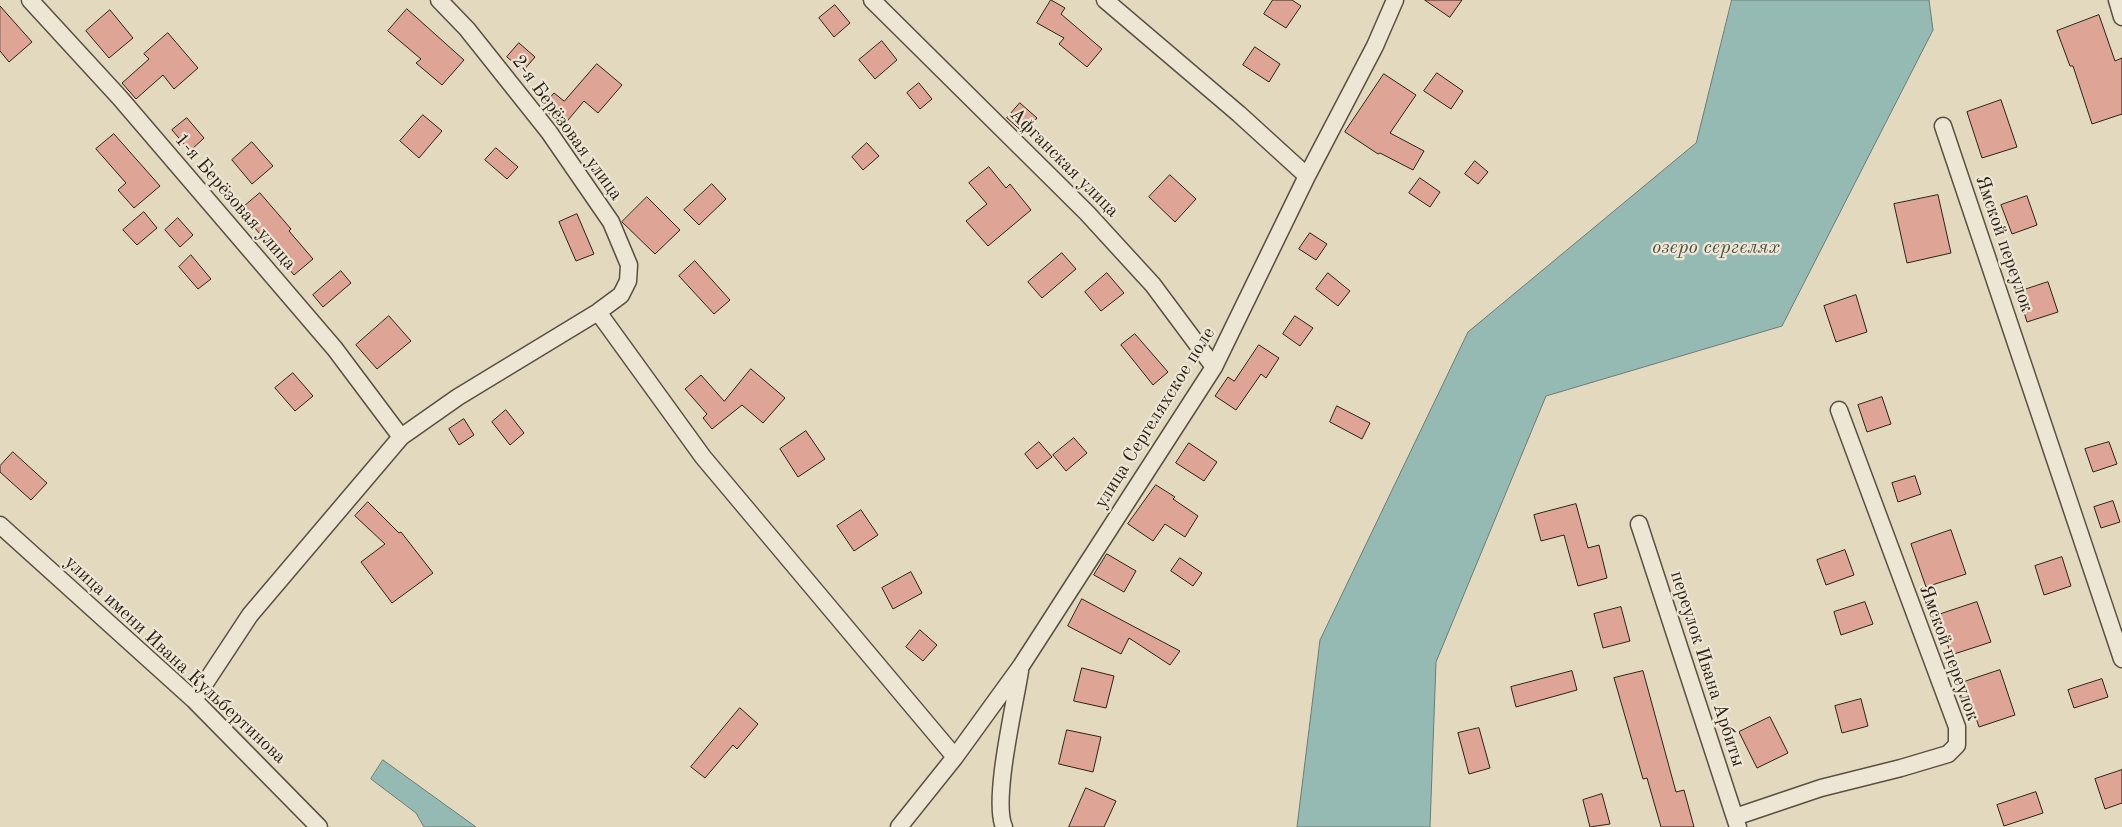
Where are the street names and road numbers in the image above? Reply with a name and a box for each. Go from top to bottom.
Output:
street label: 2-я Берёзовая улица [507,51,627,205]
street label: Афганская улица [1004,103,1124,223]
street label: 1-я Берёзовая улица [169,129,301,275]
street label: Ямской переулок [1970,173,2038,315]
street label: улица Сергеляхское поле [1090,323,1220,513]
street label: улица имени Ивана Кульбертинова [59,551,291,769]
street label: переулок Ивана Арбиты [1665,568,1749,770]
street label: Ямской переулок [1914,582,1984,724]

